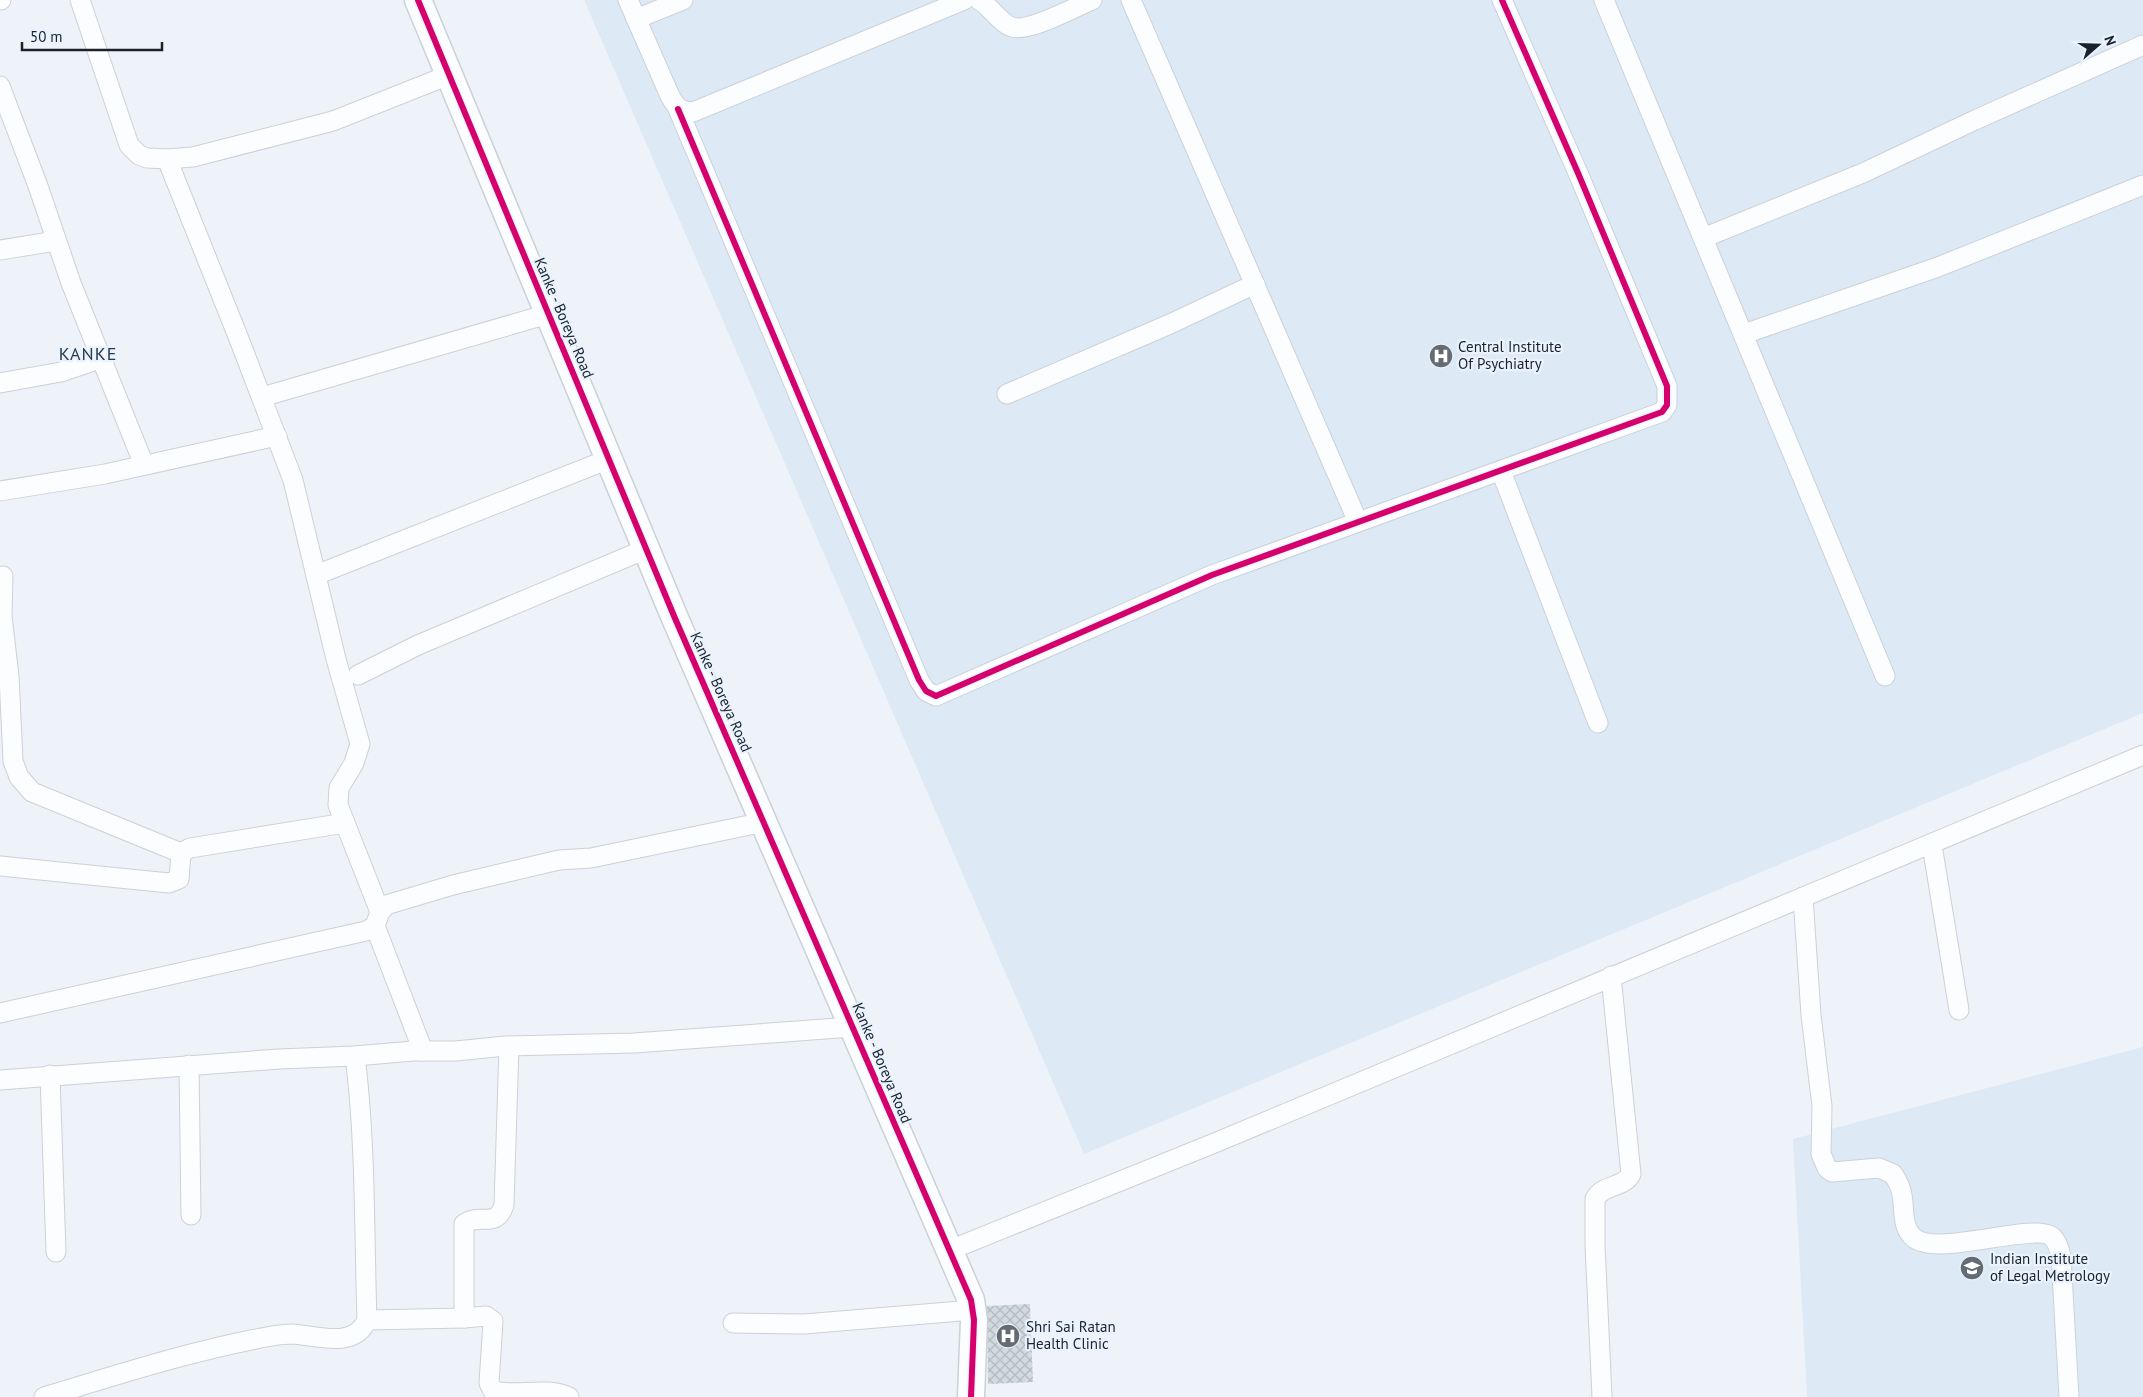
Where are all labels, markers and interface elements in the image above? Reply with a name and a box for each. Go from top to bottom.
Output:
scale bar [22,20,162,52]
north arrow [2073,20,2123,70]
text: 50 m [30,27,63,46]
text: N [2100,33,2120,48]
street label: Kanke - Boreya Road [530,255,598,381]
place label: Central Institute Of Psychiatry [1458,337,1562,373]
district label: KANKE [59,342,117,365]
hospital icon: Central Institute Of Psychiatry [1428,343,1454,369]
street label: Kanke - Boreya Road [686,629,756,755]
street label: Kanke - Boreya Road [848,1000,916,1126]
place label: Indian Institute of Legal Metrology [1990,1249,2110,1285]
school or university icon: Indian Institute of Legal Metrology [1959,1255,1985,1281]
place label: Shri Sai Ratan Health Clinic [1026,1317,1116,1353]
hospital icon: Shri Sai Ratan Health Clinic [995,1323,1021,1349]

